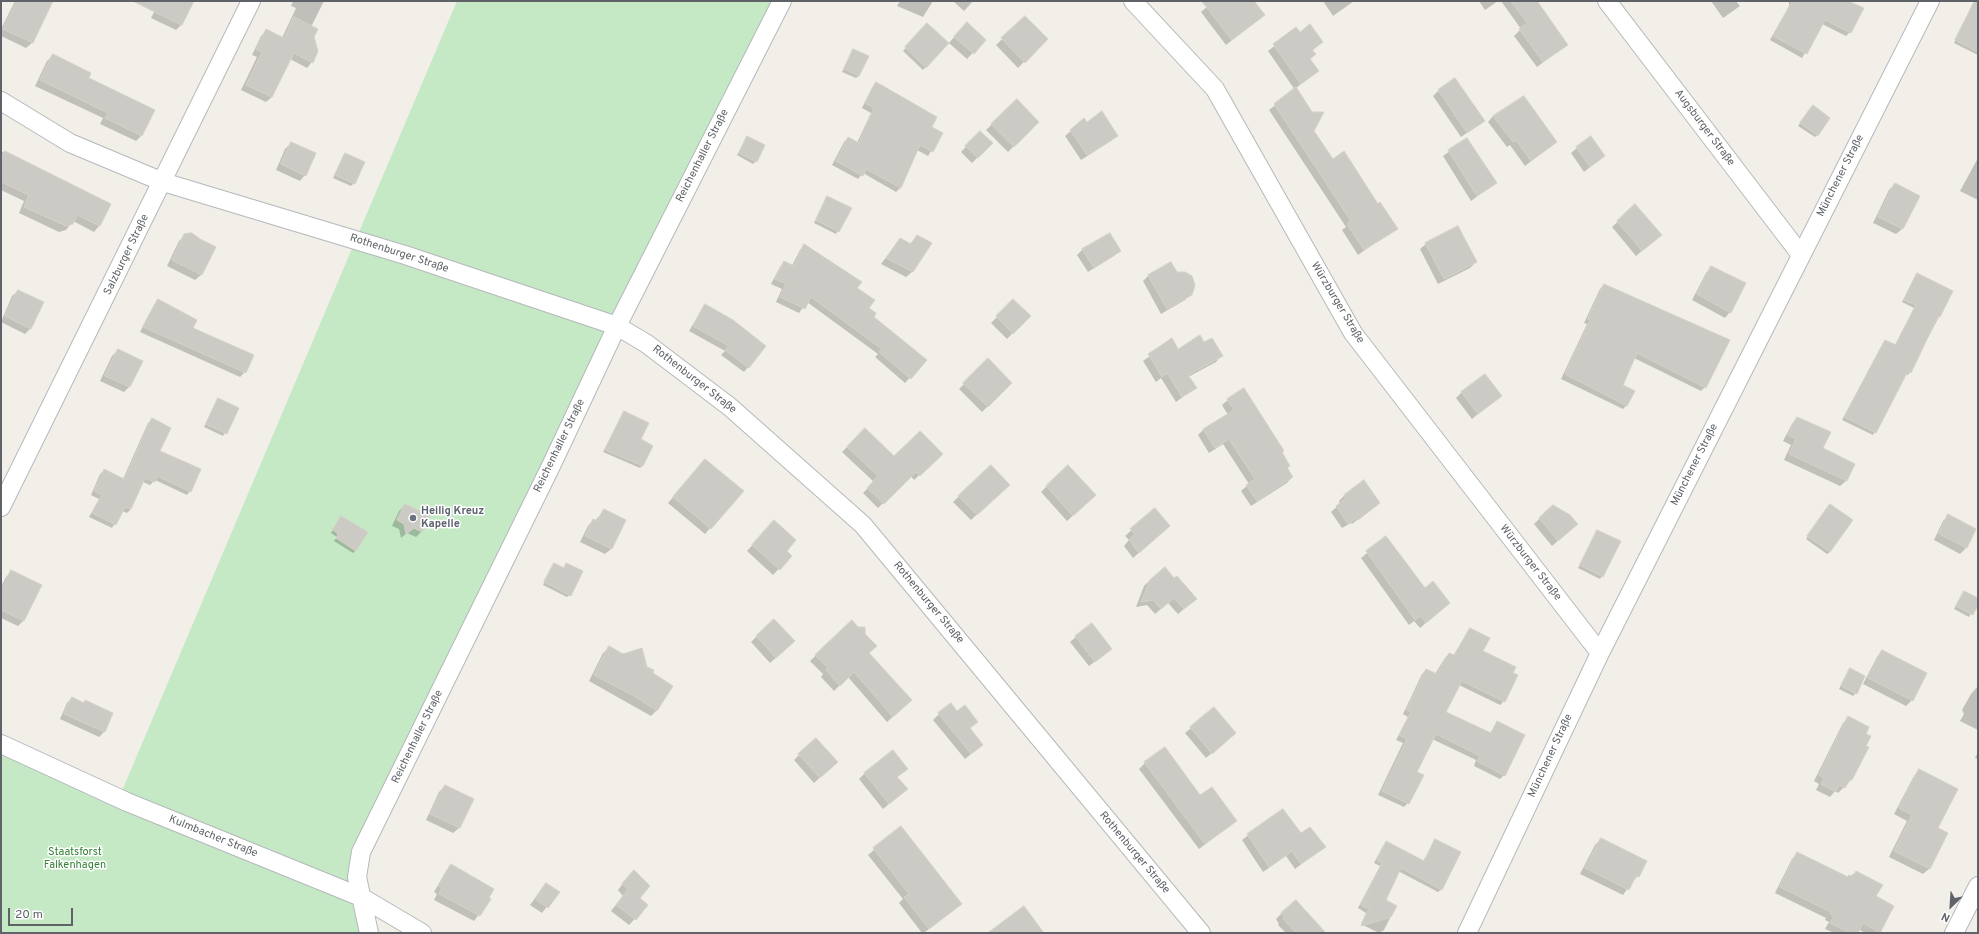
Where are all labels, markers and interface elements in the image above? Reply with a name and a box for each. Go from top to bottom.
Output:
street label: Augsburger Straße [1671,87,1737,169]
street label: Reichenhaller Straße [674,107,732,205]
street label: Münchener Straße [1815,133,1867,219]
street label: Salzburger Straße [102,212,152,298]
street label: Rothenburger Straße [348,232,450,276]
street label: Würzburger Straße [1308,260,1366,346]
street label: Rothenburger Straße [649,343,739,417]
street label: Reichenhaller Straße [532,397,588,495]
street label: Münchener Straße [1669,422,1721,508]
place label: Heilig Kreuz Kapelle [421,505,484,531]
marker: Heilig Kreuz Kapelle [408,513,418,523]
street label: Würzburger Straße [1496,522,1564,604]
street label: Rothenburger Straße [890,559,966,647]
street label: Reichenhaller Straße [390,688,446,786]
street label: Münchener Straße [1526,712,1576,800]
street label: Rothenburger Straße [1096,809,1172,897]
street label: Kulmbacher Straße [167,813,259,861]
park label: Staatsforst Falkenhagen [44,846,106,872]
north arrow [1931,886,1971,926]
scale bar [10,900,75,926]
text: 20 m [15,907,43,923]
text: N [1939,909,1952,925]

